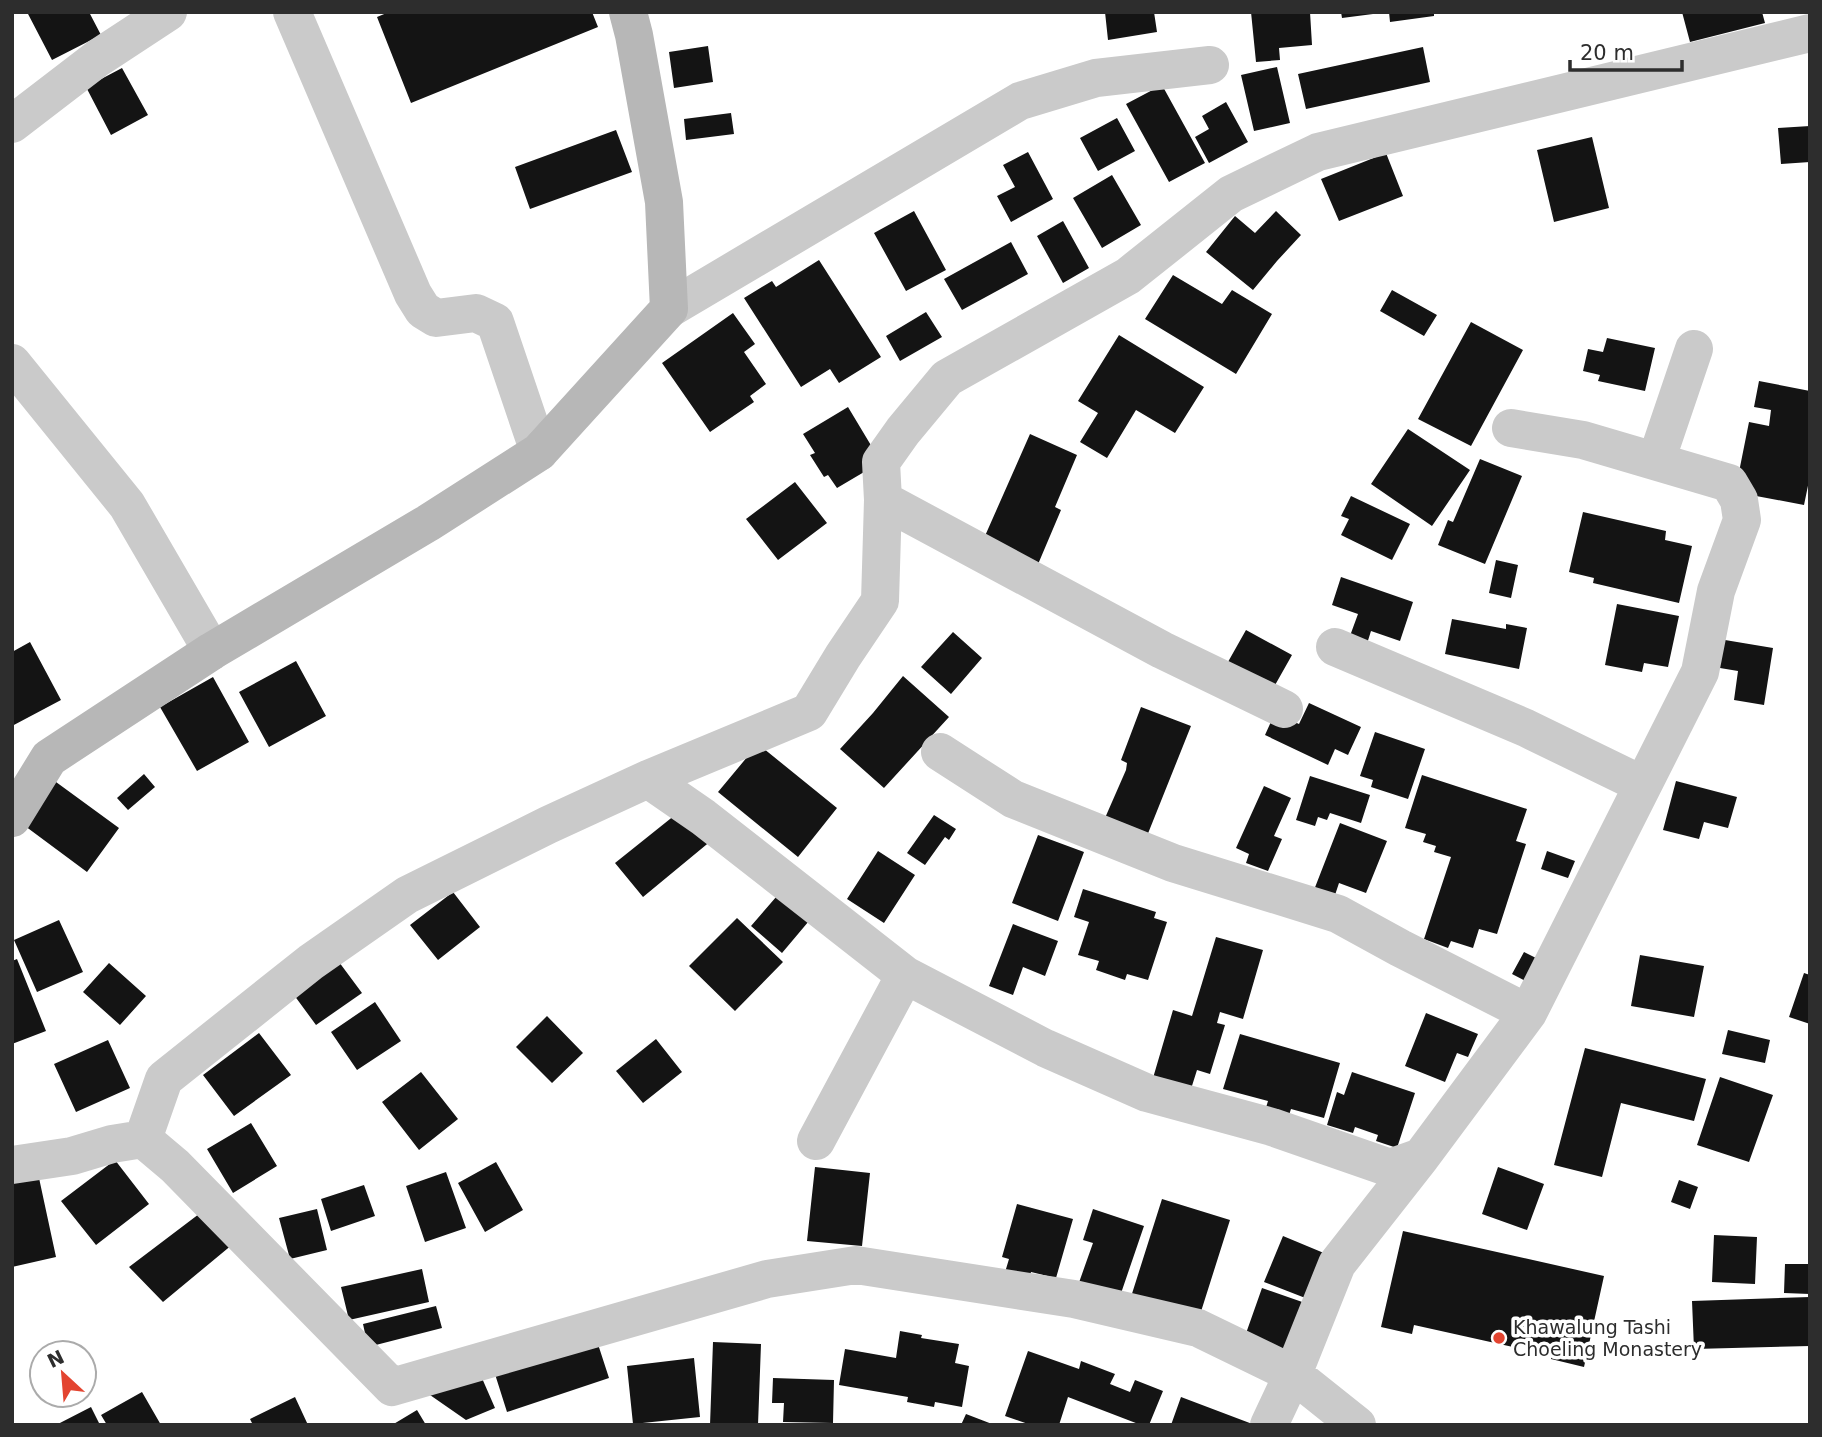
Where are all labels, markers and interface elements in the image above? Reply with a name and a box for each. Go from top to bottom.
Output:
scale bar [1570,28,1682,72]
text: 20 m [1580,41,1634,65]
place label: Khawalung Tashi Choeling Monastery [1513,1316,1702,1360]
marker: Khawalung Tashi Choeling Monastery [1491,1330,1507,1346]
north arrow [28,1339,98,1409]
text: N [44,1345,68,1372]

